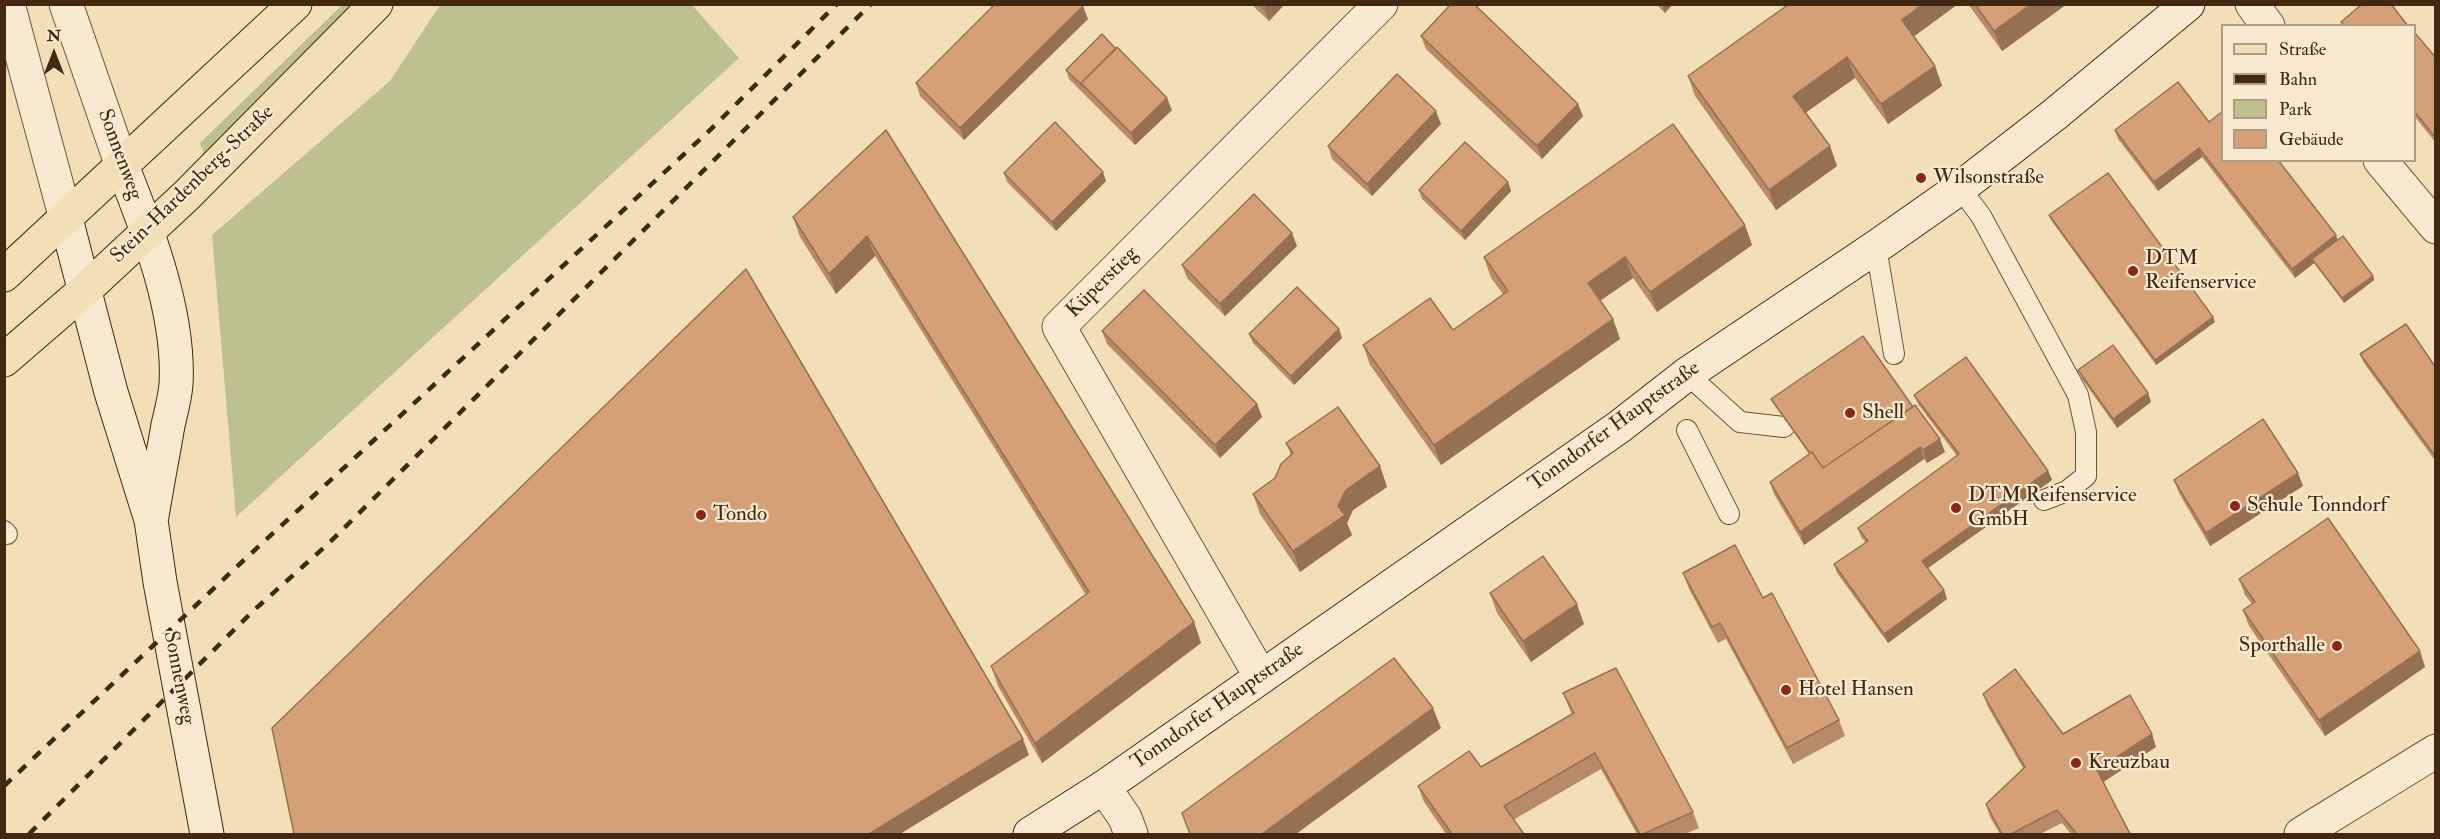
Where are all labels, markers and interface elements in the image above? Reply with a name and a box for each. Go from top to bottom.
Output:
north arrow [24,24,84,84]
legend [2221,24,2416,162]
text: N [47,26,61,46]
text: Straße [2279,38,2326,61]
text: Bahn [2279,68,2317,91]
text: Park [2279,98,2312,121]
street label: Stein-Hardenberg-Straße [106,101,280,269]
street label: Sonnenweg [91,106,147,204]
text: Gebäude [2279,128,2344,151]
place label: Wilsonstraße [1933,165,2044,191]
marker: Wilsonstraße [1914,171,1928,185]
street label: Küperstieg [1062,242,1144,324]
place label: DTM Reifenservice [2145,246,2256,296]
marker: DTM Reifenservice [2126,264,2140,278]
street label: Tonndorfer Hauptstraße [1525,356,1705,498]
place label: Shell [1862,400,1904,426]
marker: Shell [1843,406,1857,420]
place label: DTM Reifenservice GmbH [1968,483,2137,533]
place label: Schule Tonndorf [2247,493,2387,519]
marker: Schule Tonndorf [2228,499,2242,513]
marker: DTM Reifenservice GmbH [1949,501,1963,515]
place label: Tondo [713,502,767,528]
marker: Tondo [694,508,708,522]
street label: Sonnenweg [157,629,199,727]
place label: Sporthalle [2239,633,2325,659]
street label: Tonndorfer Hauptstraße [1127,638,1309,776]
marker: Sporthalle [2330,639,2344,653]
place label: Hotel Hansen [1798,677,1914,703]
marker: Hotel Hansen [1779,683,1793,697]
place label: Kreuzbau [2088,750,2170,776]
marker: Kreuzbau [2069,756,2083,770]

